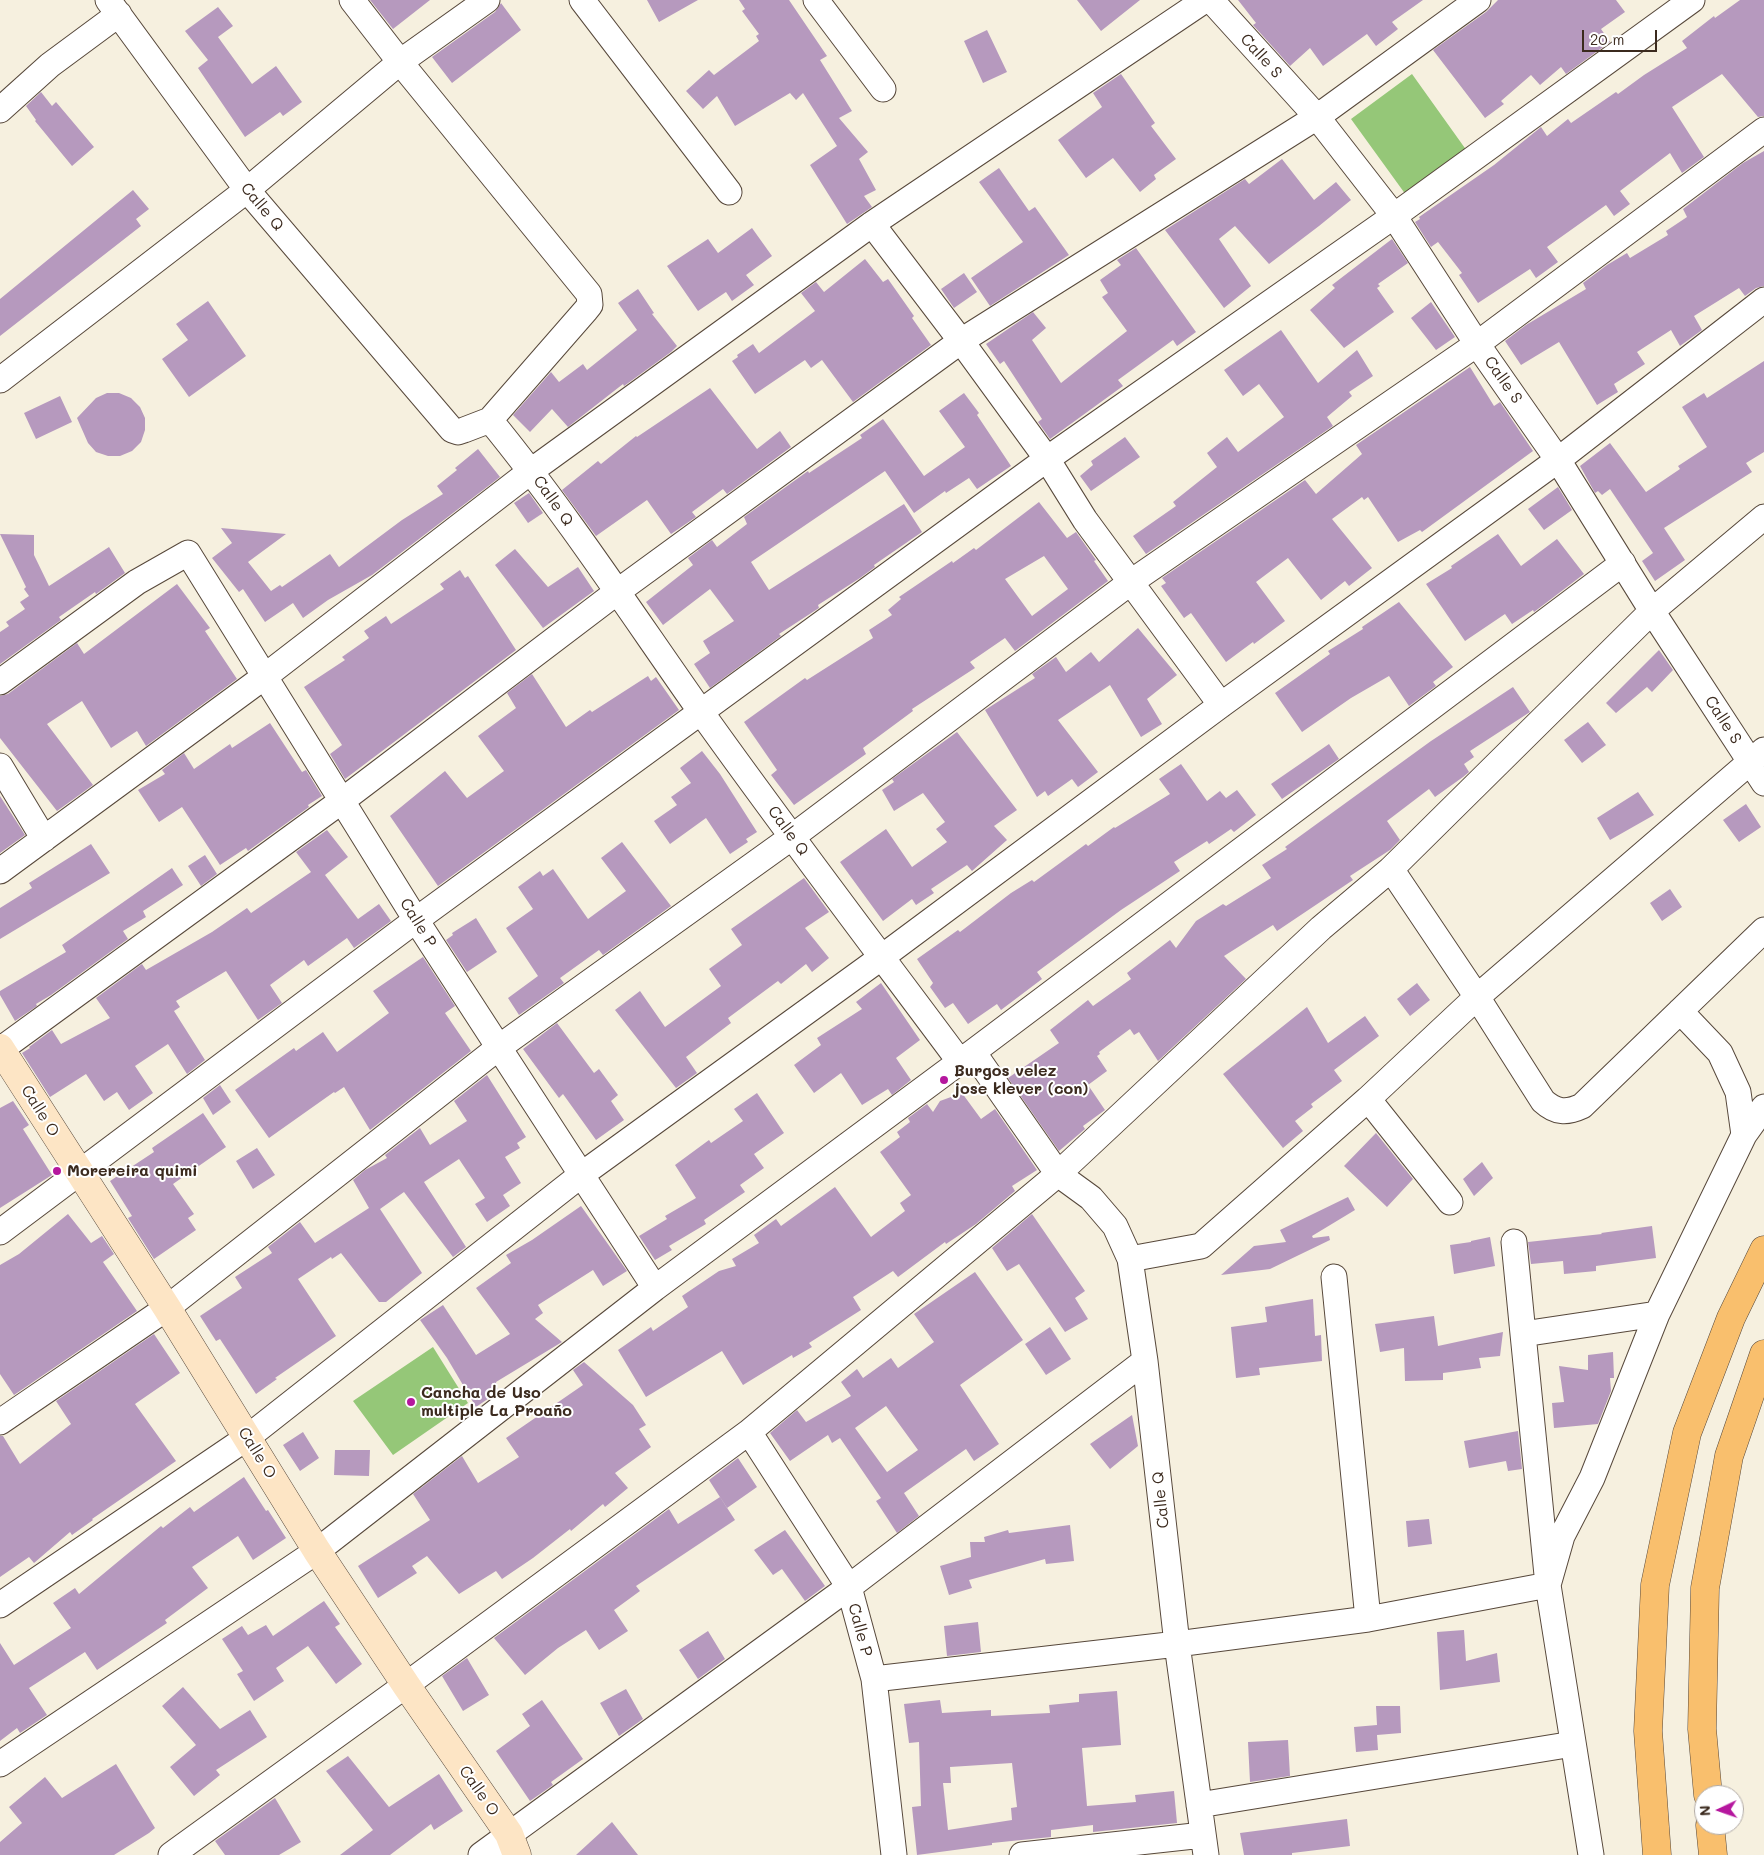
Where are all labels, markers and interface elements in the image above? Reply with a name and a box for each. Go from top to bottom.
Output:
scale bar [1584,20,1659,52]
text: 20 m [1590,29,1624,49]
street label: Calle S [1236,30,1286,82]
street label: Calle Q [236,179,288,235]
street label: Calle S [1480,353,1526,407]
street label: Calle Q [529,472,577,530]
street label: Calle S [1700,692,1746,748]
street label: Calle Q [763,802,813,860]
street label: Calle P [395,895,441,951]
place label: Burgos velez jose klever (con) [954,1061,1088,1099]
marker: Burgos velez jose klever (con) [938,1074,950,1086]
street label: Calle O [17,1082,63,1140]
place label: Morereira quimi [67,1161,198,1181]
marker: Morereira quimi [51,1165,63,1177]
place label: Cancha de Uso multiple La Proaño [421,1383,572,1421]
marker: Cancha de Uso multiple La Proaño [405,1396,417,1408]
street label: Calle O [234,1424,280,1482]
street label: Calle Q [1148,1471,1174,1529]
street label: Calle P [844,1601,876,1659]
street label: Calle O [455,1762,503,1820]
north arrow [1694,1785,1744,1835]
text: N [1695,1805,1714,1817]

